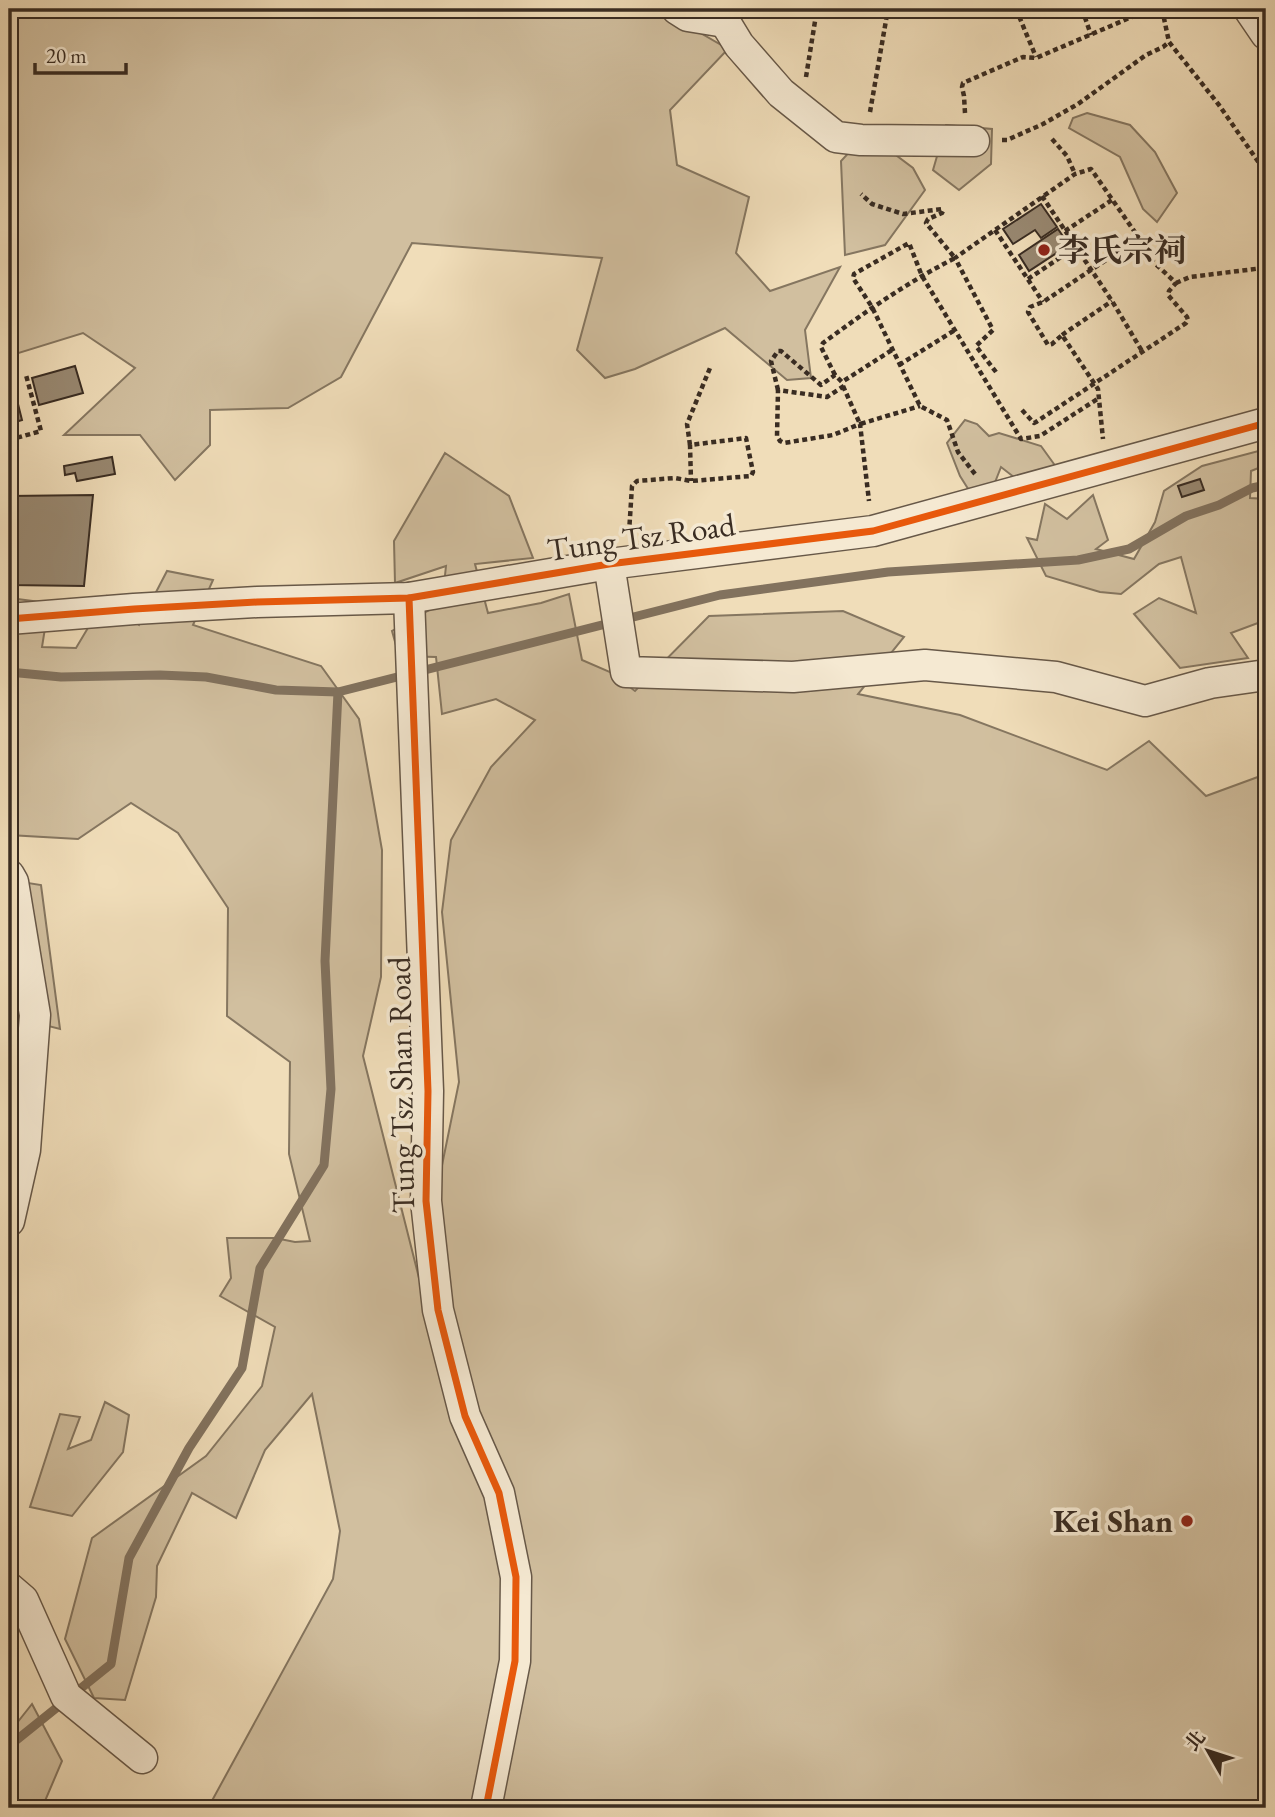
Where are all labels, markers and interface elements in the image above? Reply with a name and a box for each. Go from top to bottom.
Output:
scale bar [35,32,126,76]
text: 20 m [46,42,87,69]
place label: 李氏宗祠 [1058,229,1186,271]
marker: 李氏宗祠 [1036,242,1052,258]
street label: Tung Tsz Road [544,503,739,571]
street label: Tung Tsz Shan Road [378,955,424,1214]
place label: Kei Shan [1053,1500,1173,1542]
marker: Kei Shan [1179,1513,1195,1529]
north arrow [1174,1716,1244,1786]
text: 北 [1179,1725,1211,1756]

